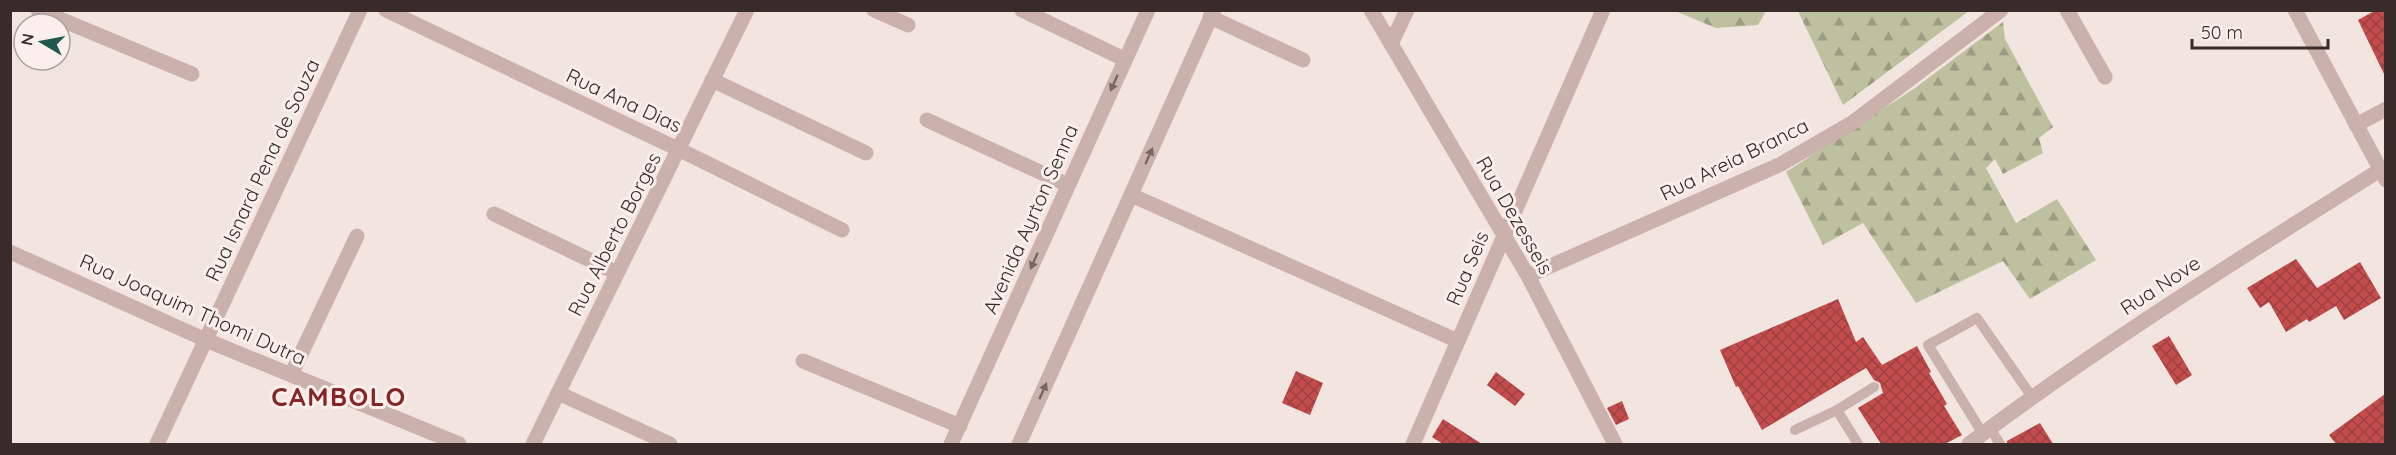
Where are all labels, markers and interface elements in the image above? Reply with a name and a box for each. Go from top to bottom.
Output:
north arrow [12,12,72,72]
scale bar [2192,12,2328,50]
text: 50 m [2201,21,2243,44]
text: N [16,32,38,47]
street label: Rua Isnard Pena de Souza [199,55,325,285]
street label: Rua Ana Dias [562,62,686,138]
one-way arrow [1109,74,1119,92]
street label: Rua Areia Branca [1656,112,1812,206]
street label: Avenida Ayrton Senna [977,120,1083,318]
one-way arrow [1144,147,1153,164]
street label: Rua Alberto Borges [562,148,666,320]
street label: Rua Dezesseis [1471,151,1559,279]
street label: Rua Seis [1440,227,1494,309]
street label: Rua Joaquim Thomi Dutra [76,248,310,370]
street label: Rua Nove [2115,250,2205,320]
one-way arrow [1030,252,1039,269]
district label: CAMBOLO [271,380,407,413]
one-way arrow [1039,383,1048,400]

